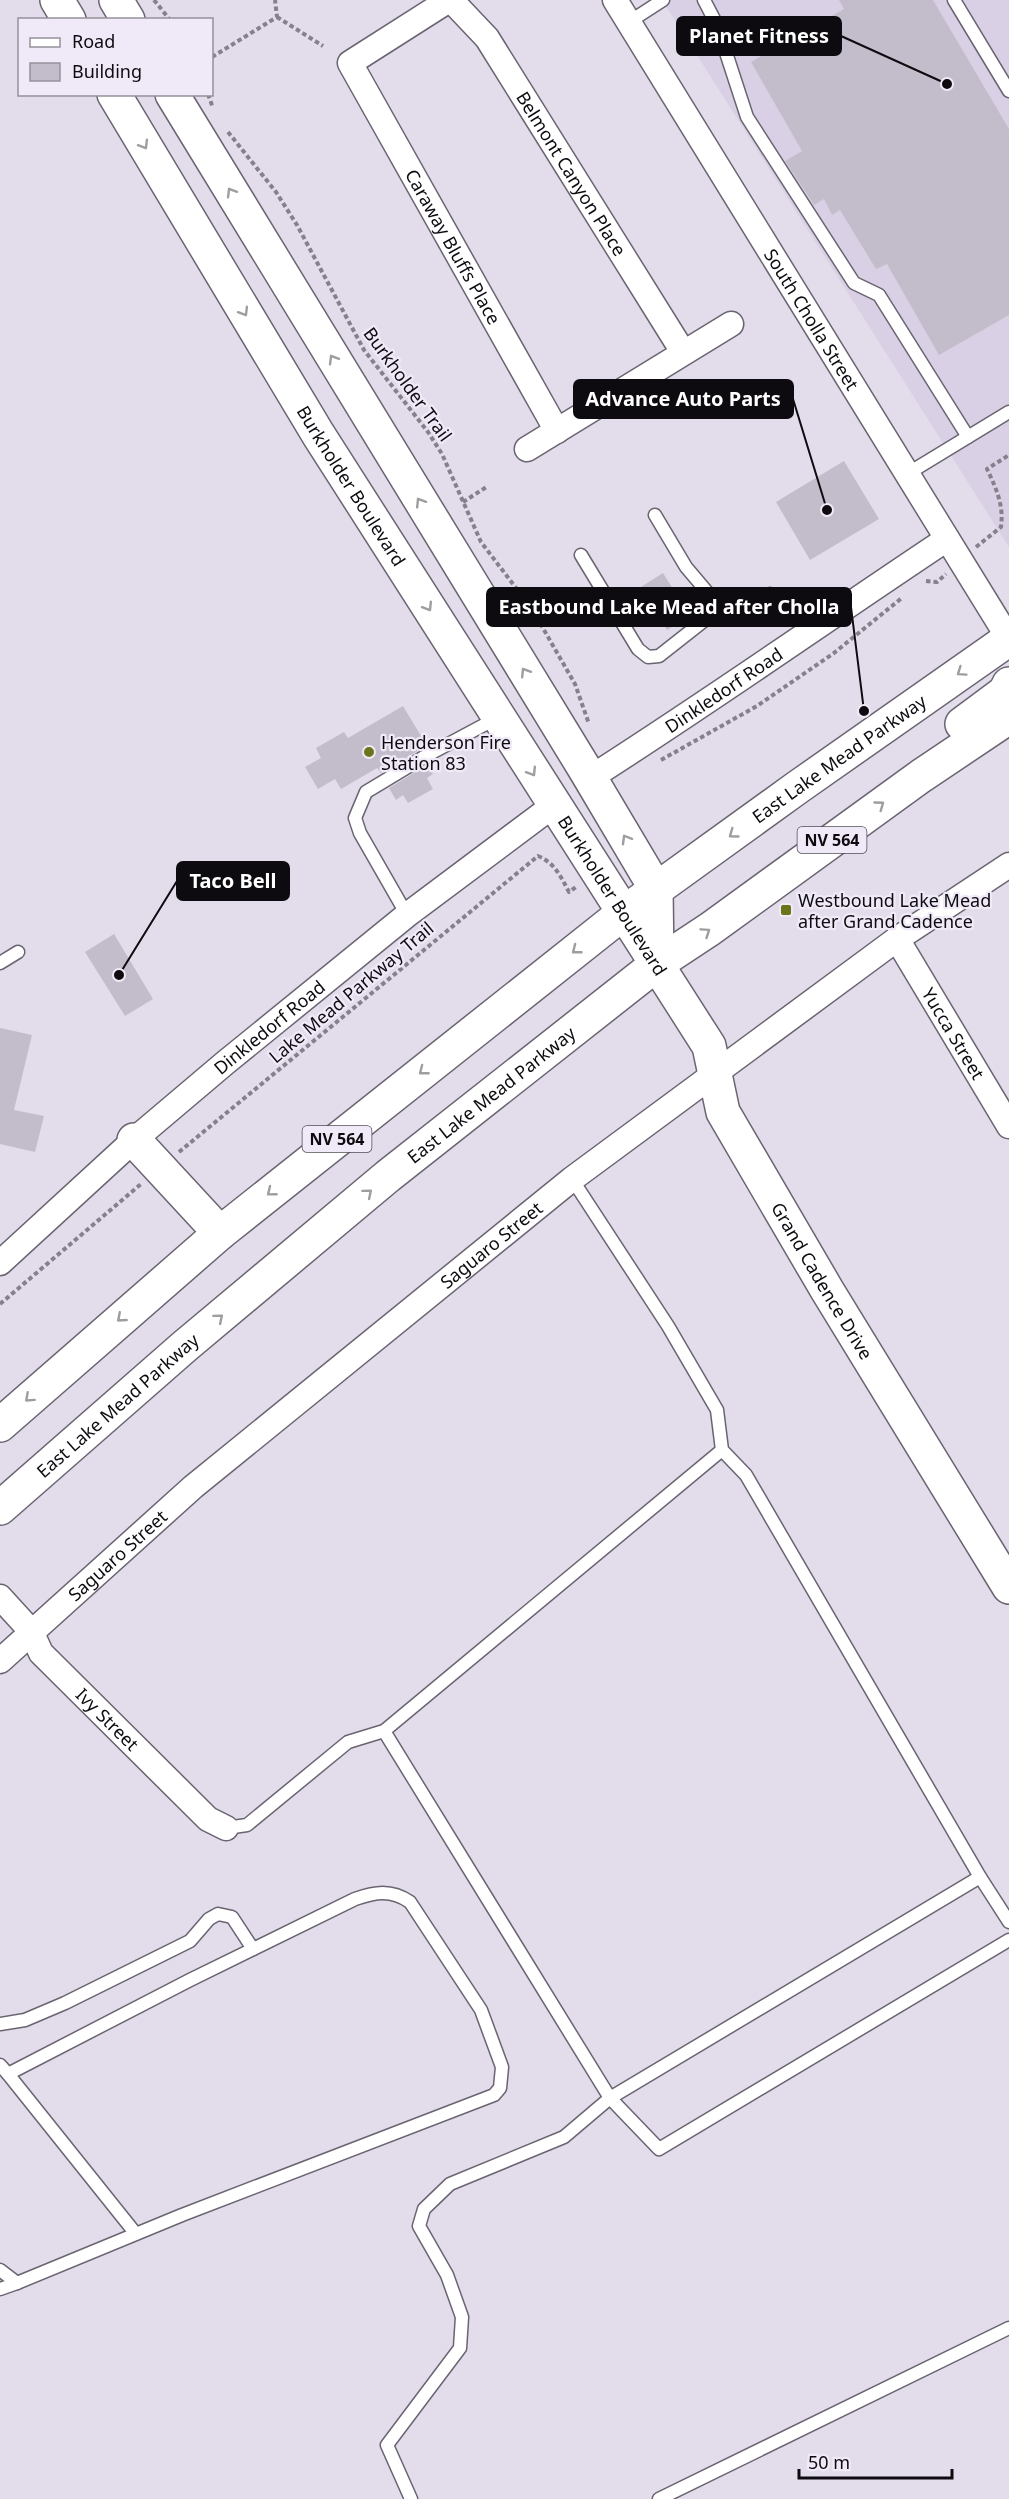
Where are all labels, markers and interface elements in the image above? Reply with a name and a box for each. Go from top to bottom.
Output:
callout: Planet Fitness [677,17,841,55]
legend [18,18,213,96]
text: Planet Fitness [689,22,829,49]
text: Road [72,29,115,53]
text: Building [72,59,142,83]
street label: Belmont Canyon Place [511,87,632,260]
one-way arrow [137,139,148,149]
street label: Caraway Bluffs Place [400,165,507,329]
one-way arrow [227,188,239,198]
street label: South Cholla Street [759,244,865,395]
one-way arrow [237,306,249,316]
street label: Burkholder Trail [358,322,458,446]
one-way arrow [329,355,341,365]
callout: Advance Auto Parts [574,380,793,418]
text: Advance Auto Parts [585,385,781,412]
street label: Burkholder Boulevard [292,401,411,570]
one-way arrow [416,498,428,508]
callout: Eastbound Lake Mead after Cholla [487,588,851,626]
text: Eastbound Lake Mead after Cholla [499,593,839,620]
one-way arrow [420,601,432,611]
street label: Dinkledorf Road [660,642,787,738]
one-way arrow [957,665,968,676]
one-way arrow [521,668,533,678]
street label: East Lake Mead Parkway [747,688,931,828]
place label: Henderson Fire Station 83 [381,730,511,775]
marker: Henderson Fire Station 83 [362,745,376,759]
one-way arrow [525,766,537,776]
one-way arrow [874,801,885,812]
street label: Burkholder Boulevard [553,811,673,980]
one-way arrow [729,826,740,837]
road number: NV 564 [798,827,866,853]
one-way arrow [622,835,633,845]
callout: Taco Bell [177,862,289,900]
text: Taco Bell [189,867,277,894]
place label: Westbound Lake Mead after Grand Cadence [798,888,991,933]
marker: Westbound Lake Mead after Grand Cadence [779,903,793,917]
street label: Lake Mead Parkway Trail [264,916,438,1068]
one-way arrow [699,928,710,939]
one-way arrow [572,943,583,954]
street label: Dinkledorf Road [208,975,330,1080]
street label: Yucca Street [917,983,991,1084]
street label: East Lake Mead Parkway [402,1020,581,1168]
one-way arrow [419,1063,430,1074]
road number: NV 564 [302,1126,372,1152]
one-way arrow [266,1185,277,1196]
one-way arrow [361,1189,372,1200]
street label: Saguaro Street [435,1196,548,1294]
street label: Grand Cadence Drive [766,1198,879,1364]
one-way arrow [117,1311,128,1322]
one-way arrow [212,1314,223,1325]
street label: East Lake Mead Parkway [31,1327,204,1483]
one-way arrow [25,1391,36,1402]
street label: Saguaro Street [63,1504,172,1606]
street label: Ivy Street [71,1683,145,1756]
scale bar [799,2442,952,2480]
text: 50 m [808,2450,850,2474]

